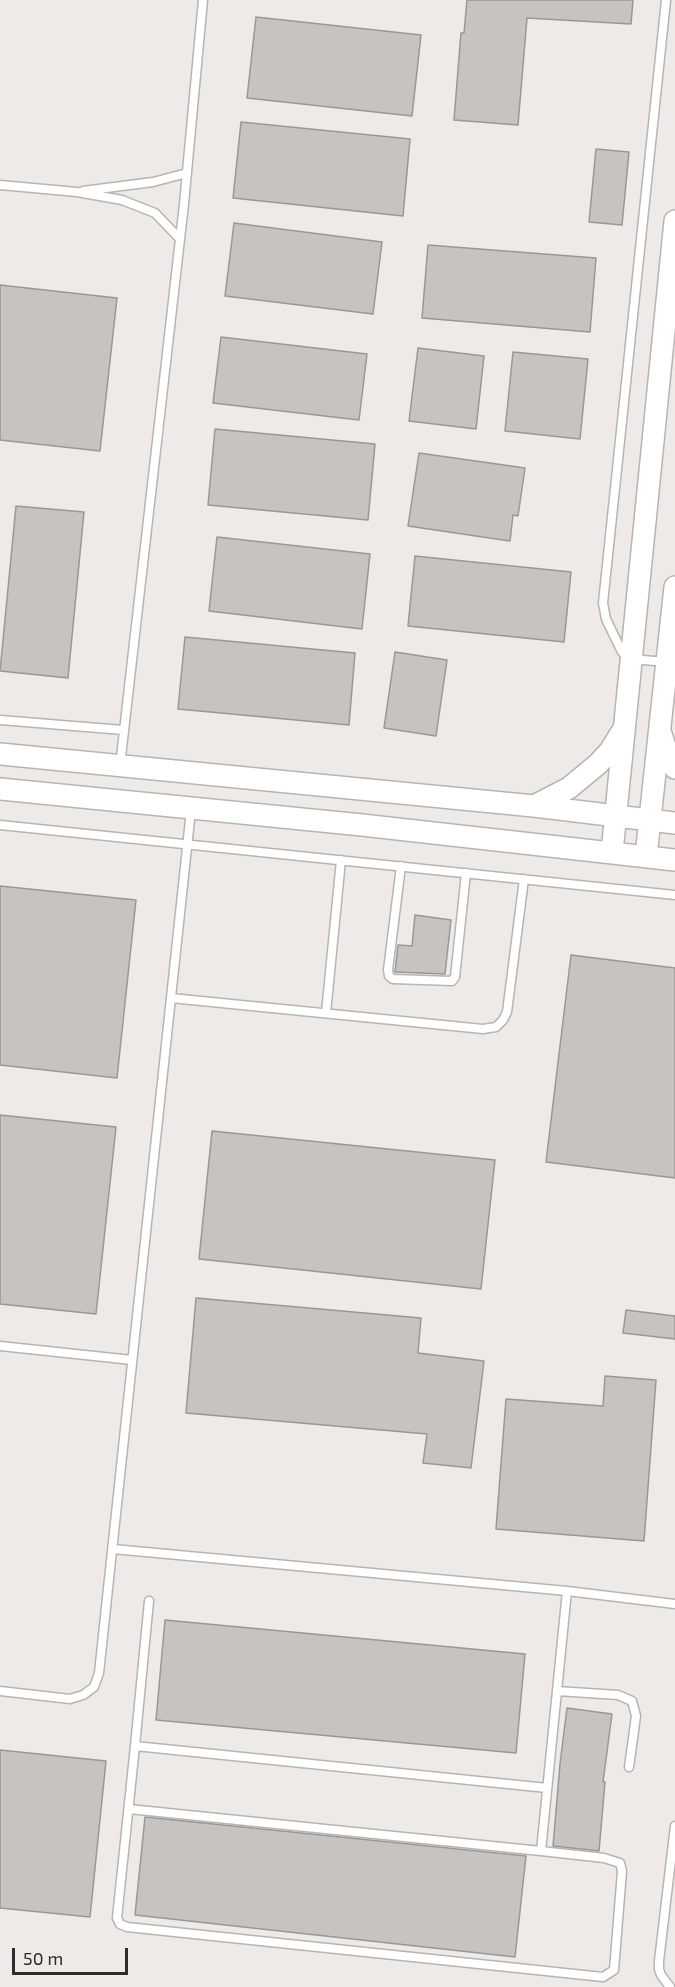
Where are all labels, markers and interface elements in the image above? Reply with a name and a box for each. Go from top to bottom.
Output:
scale bar [15,1936,130,1974]
text: 50 m [23,1947,63,1969]

